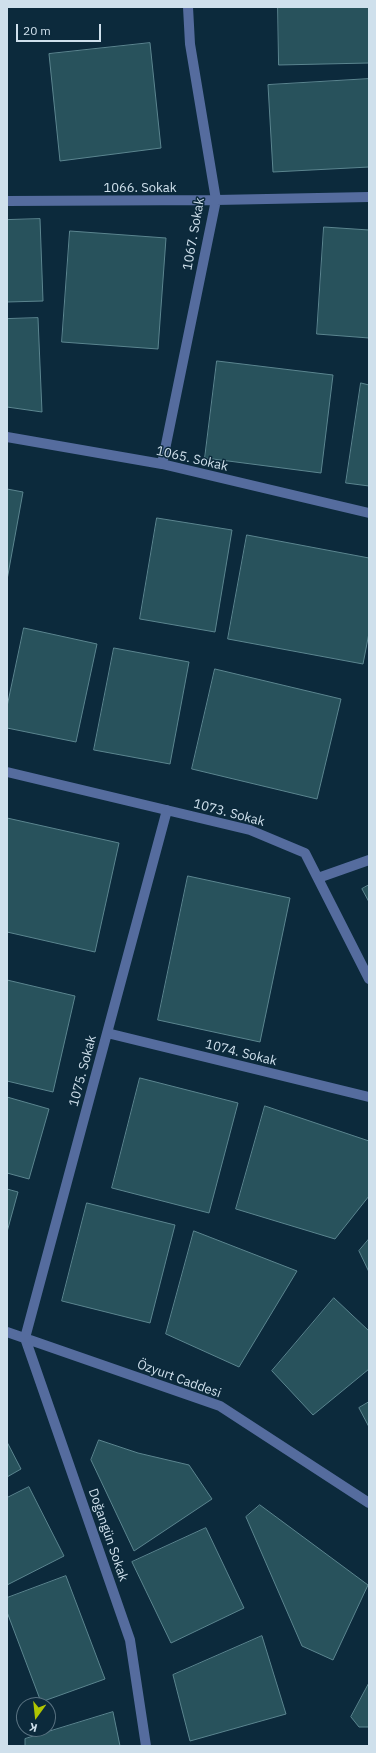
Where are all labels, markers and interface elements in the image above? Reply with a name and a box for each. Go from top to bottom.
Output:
scale bar [18,16,103,42]
text: 20 m [23,23,51,38]
street label: 1066. Sokak [103,180,177,196]
street label: 1067. Sokak [180,197,208,271]
street label: 1065. Sokak [155,443,229,475]
street label: 1073. Sokak [192,796,266,830]
street label: 1075. Sokak [66,1034,100,1108]
street label: 1074. Sokak [204,1037,278,1069]
street label: Özyurt Caddesi [135,1357,223,1401]
street label: Doğangün Sokak [85,1486,131,1584]
north arrow [16,1697,56,1737]
text: K [28,1720,39,1735]

